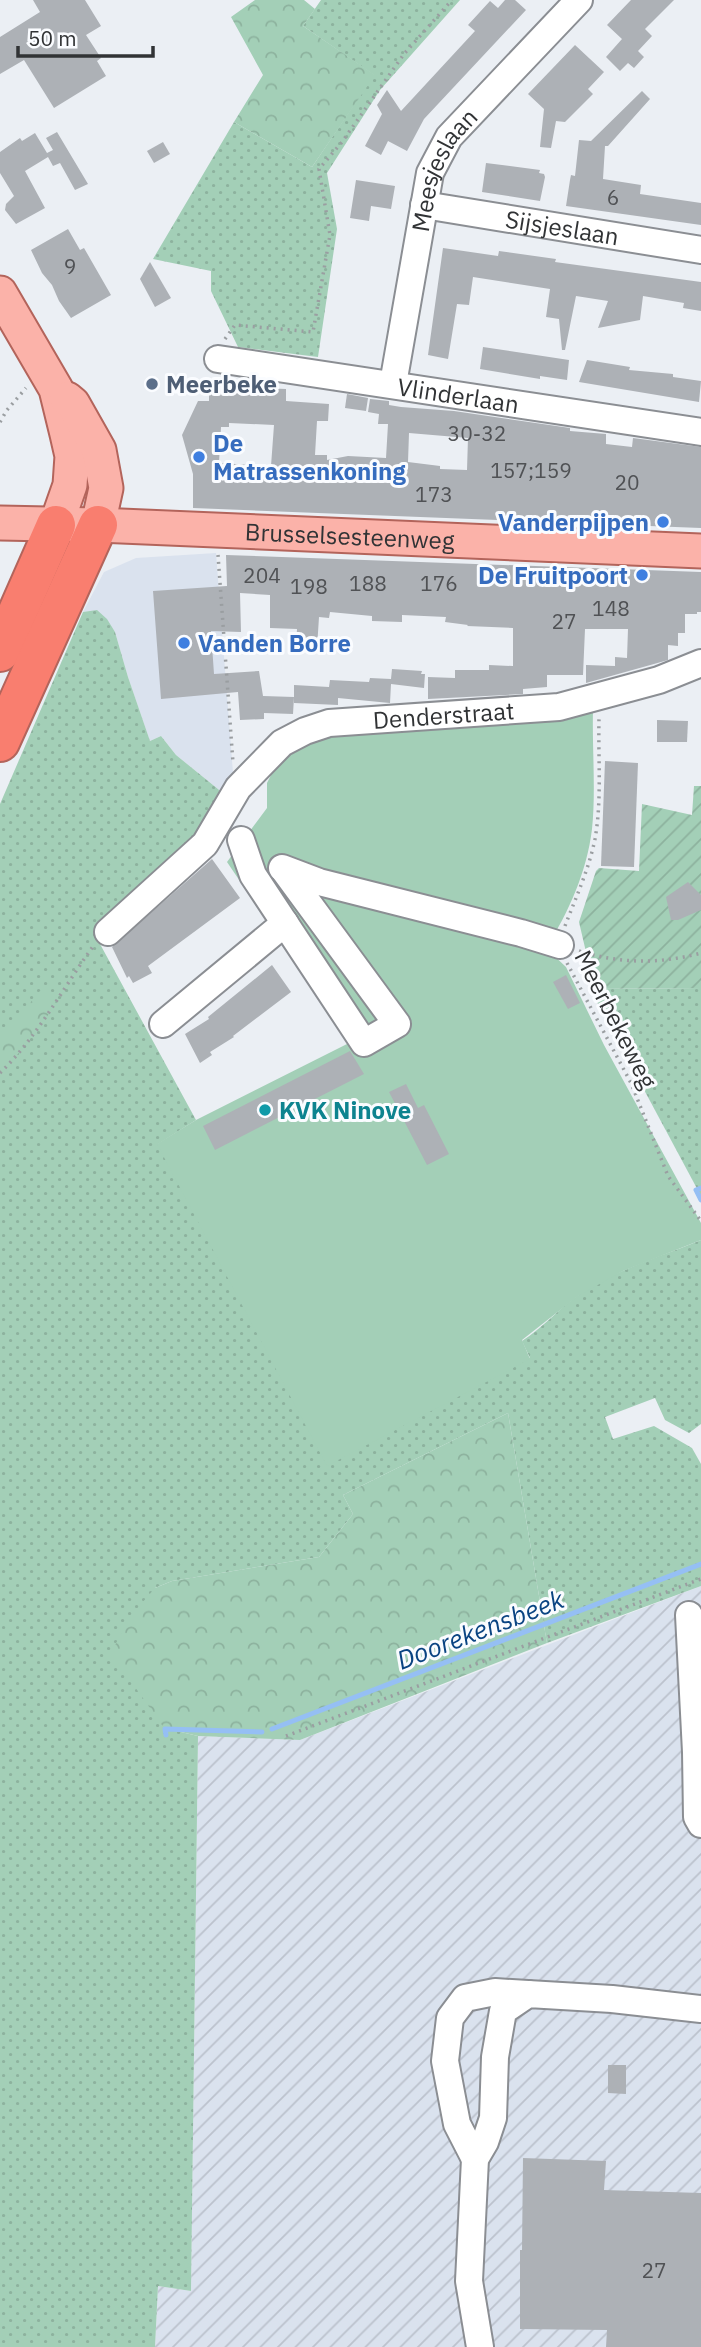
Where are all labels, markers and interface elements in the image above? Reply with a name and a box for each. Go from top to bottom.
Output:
scale bar [18,14,152,58]
text: 50 m [28,24,77,52]
street label: Meesjeslaan [404,101,484,234]
house number: 6 [607,183,619,211]
street label: Sijsjeslaan [503,202,621,252]
house number: 9 [64,252,76,280]
place label: Meerbeke [166,368,277,400]
street label: Vlinderlaan [395,370,521,420]
marker: Meerbeke [144,376,160,392]
house number: 30-32 [448,419,506,447]
place label: De Matrassenkoning [213,427,406,487]
marker: De Matrassenkoning [191,449,207,465]
house number: 157;159 [490,456,572,484]
house number: 20 [614,468,640,496]
house number: 173 [415,480,453,508]
place label: Vanderpijpen [498,506,649,538]
marker: Vanderpijpen [655,514,671,530]
street label: Brusselsesteenweg [244,515,456,556]
place label: De Fruitpoort [478,559,628,591]
house number: 204 [243,561,281,589]
marker: De Fruitpoort [634,567,650,583]
house number: 188 [349,569,387,597]
house number: 176 [420,569,458,597]
house number: 198 [290,572,328,600]
house number: 148 [592,594,630,622]
house number: 27 [551,607,577,635]
place label: Vanden Borre [198,627,351,659]
marker: Vanden Borre [176,635,192,651]
street label: Denderstraat [372,694,515,736]
street label: Meerbekeweg [567,944,665,1094]
place label: KVK Ninove [279,1094,411,1126]
marker: KVK Ninove [257,1102,273,1118]
water label: Doorekensbeek [392,1581,569,1676]
house number: 27 [641,2256,667,2284]

